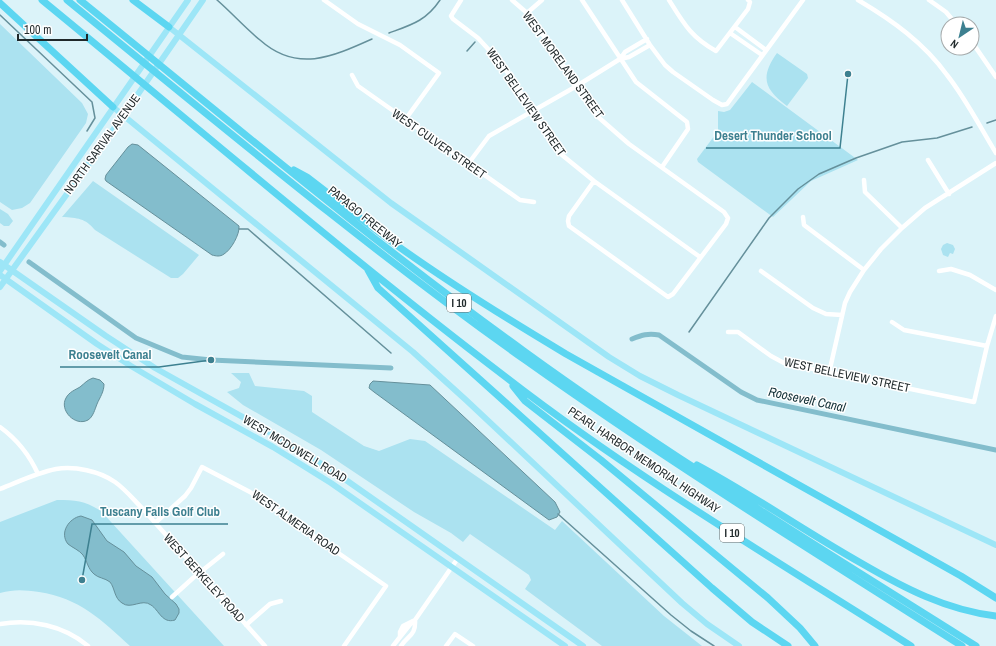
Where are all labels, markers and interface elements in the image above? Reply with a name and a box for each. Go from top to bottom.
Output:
street label: WEST MORELAND STREET [519,8,607,122]
scale bar [18,16,87,42]
north arrow [940,16,980,56]
text: 100 m [24,22,51,38]
text: N [948,37,961,52]
street label: WEST BELLEVIEW STREET [483,45,569,159]
street label: NORTH SARIVAL AVENUE [60,91,144,197]
street label: WEST CULVER STREET [389,105,489,183]
callout: Desert Thunder School [706,123,840,148]
text: Desert Thunder School [714,127,832,144]
street label: PAPAGO FREEWAY [325,182,406,252]
road number: I 10 [447,294,471,312]
callout: Roosevelt Canal [60,342,159,367]
text: Roosevelt Canal [69,346,151,363]
street label: WEST BELLEVIEW STREET [783,354,911,396]
water label: Roosevelt Canal [767,383,848,416]
street label: PEARL HARBOR MEMORIAL HIGHWAY [565,403,724,517]
street label: WEST MCDOWELL ROAD [240,412,350,486]
street label: WEST ALMERIA ROAD [249,487,343,559]
callout: Tuscany Falls Golf Club [92,499,228,524]
text: Tuscany Falls Golf Club [100,503,220,520]
road number: I 10 [720,524,744,542]
street label: WEST BERKELEY ROAD [160,530,248,626]

